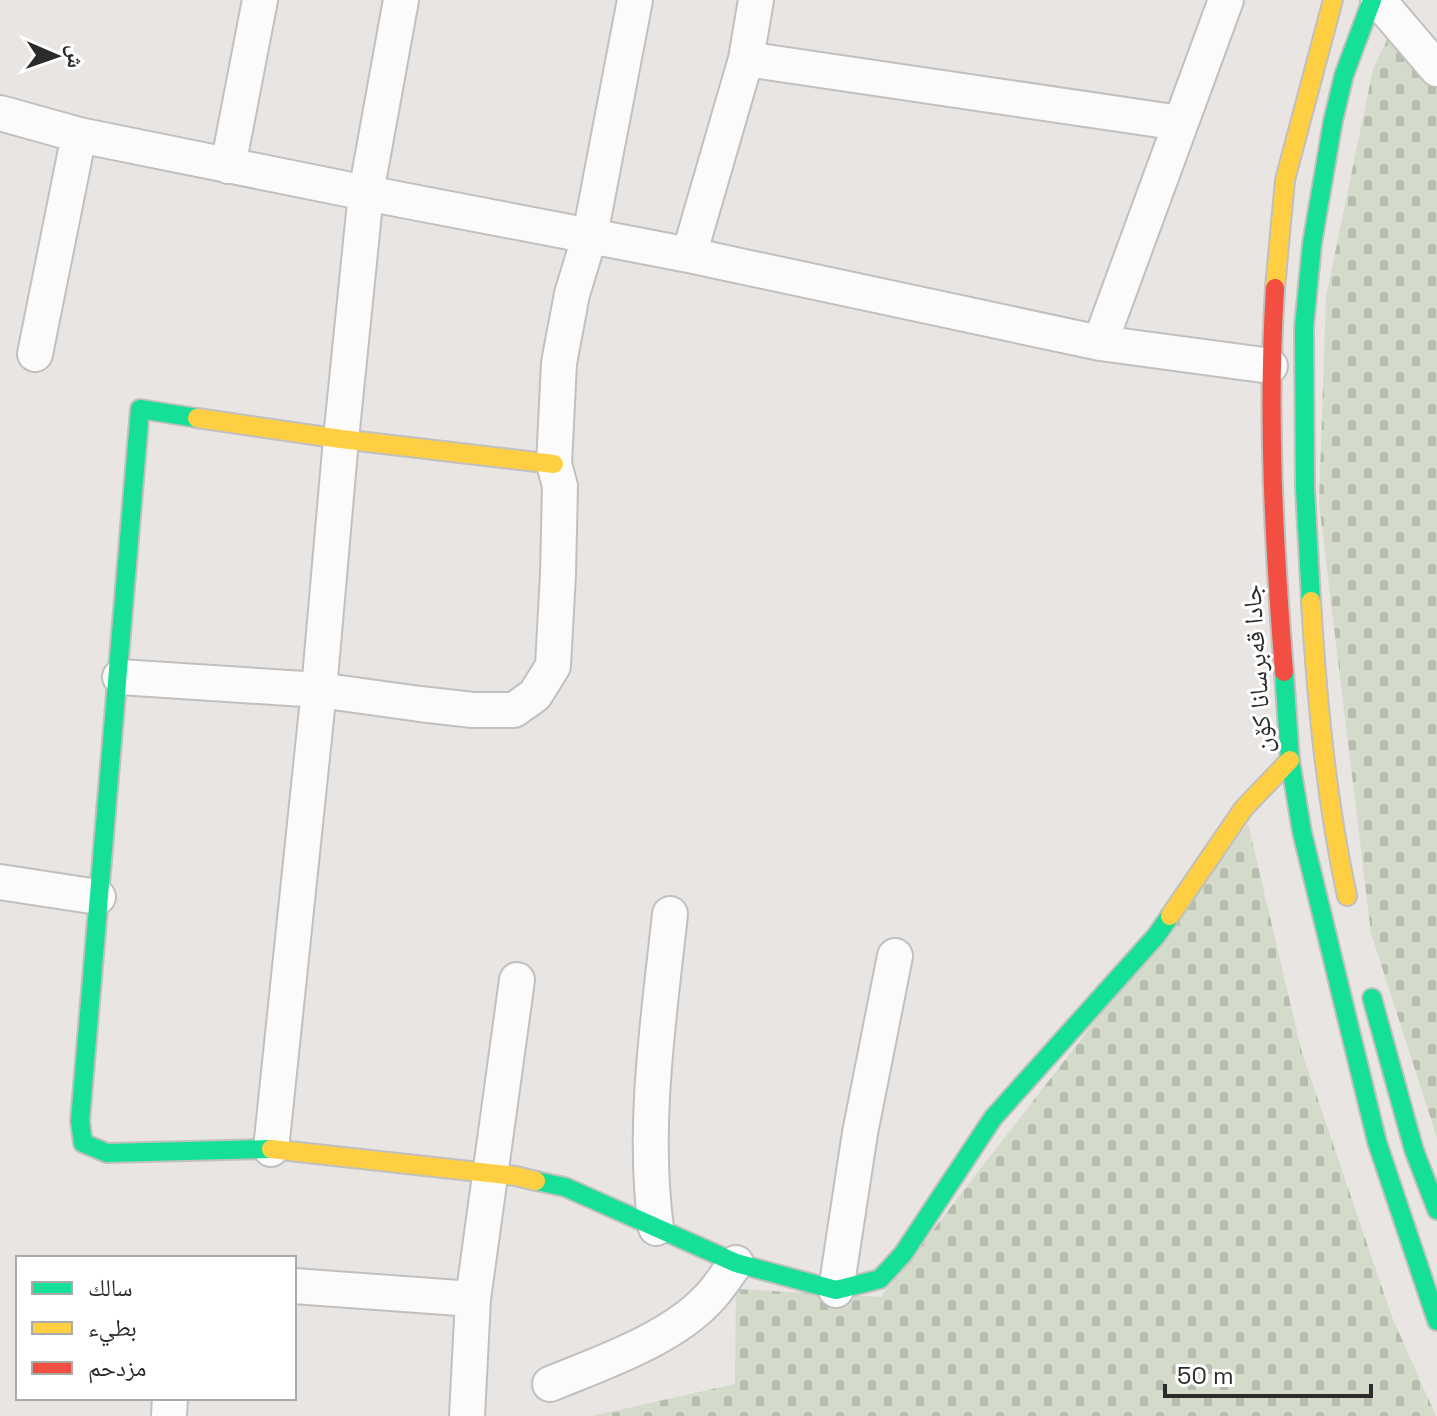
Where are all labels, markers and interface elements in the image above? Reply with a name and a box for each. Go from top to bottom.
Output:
north arrow [16,16,96,96]
text: ش [62,45,90,69]
street label: جادا قەبرسانا کۆن [1234,583,1280,755]
legend [16,1256,296,1400]
text: سالك [88,1272,133,1303]
text: بطيء [88,1312,137,1347]
scale bar [1165,1348,1371,1398]
text: مزدحم [88,1352,147,1384]
text: 50 m [1177,1360,1234,1391]

